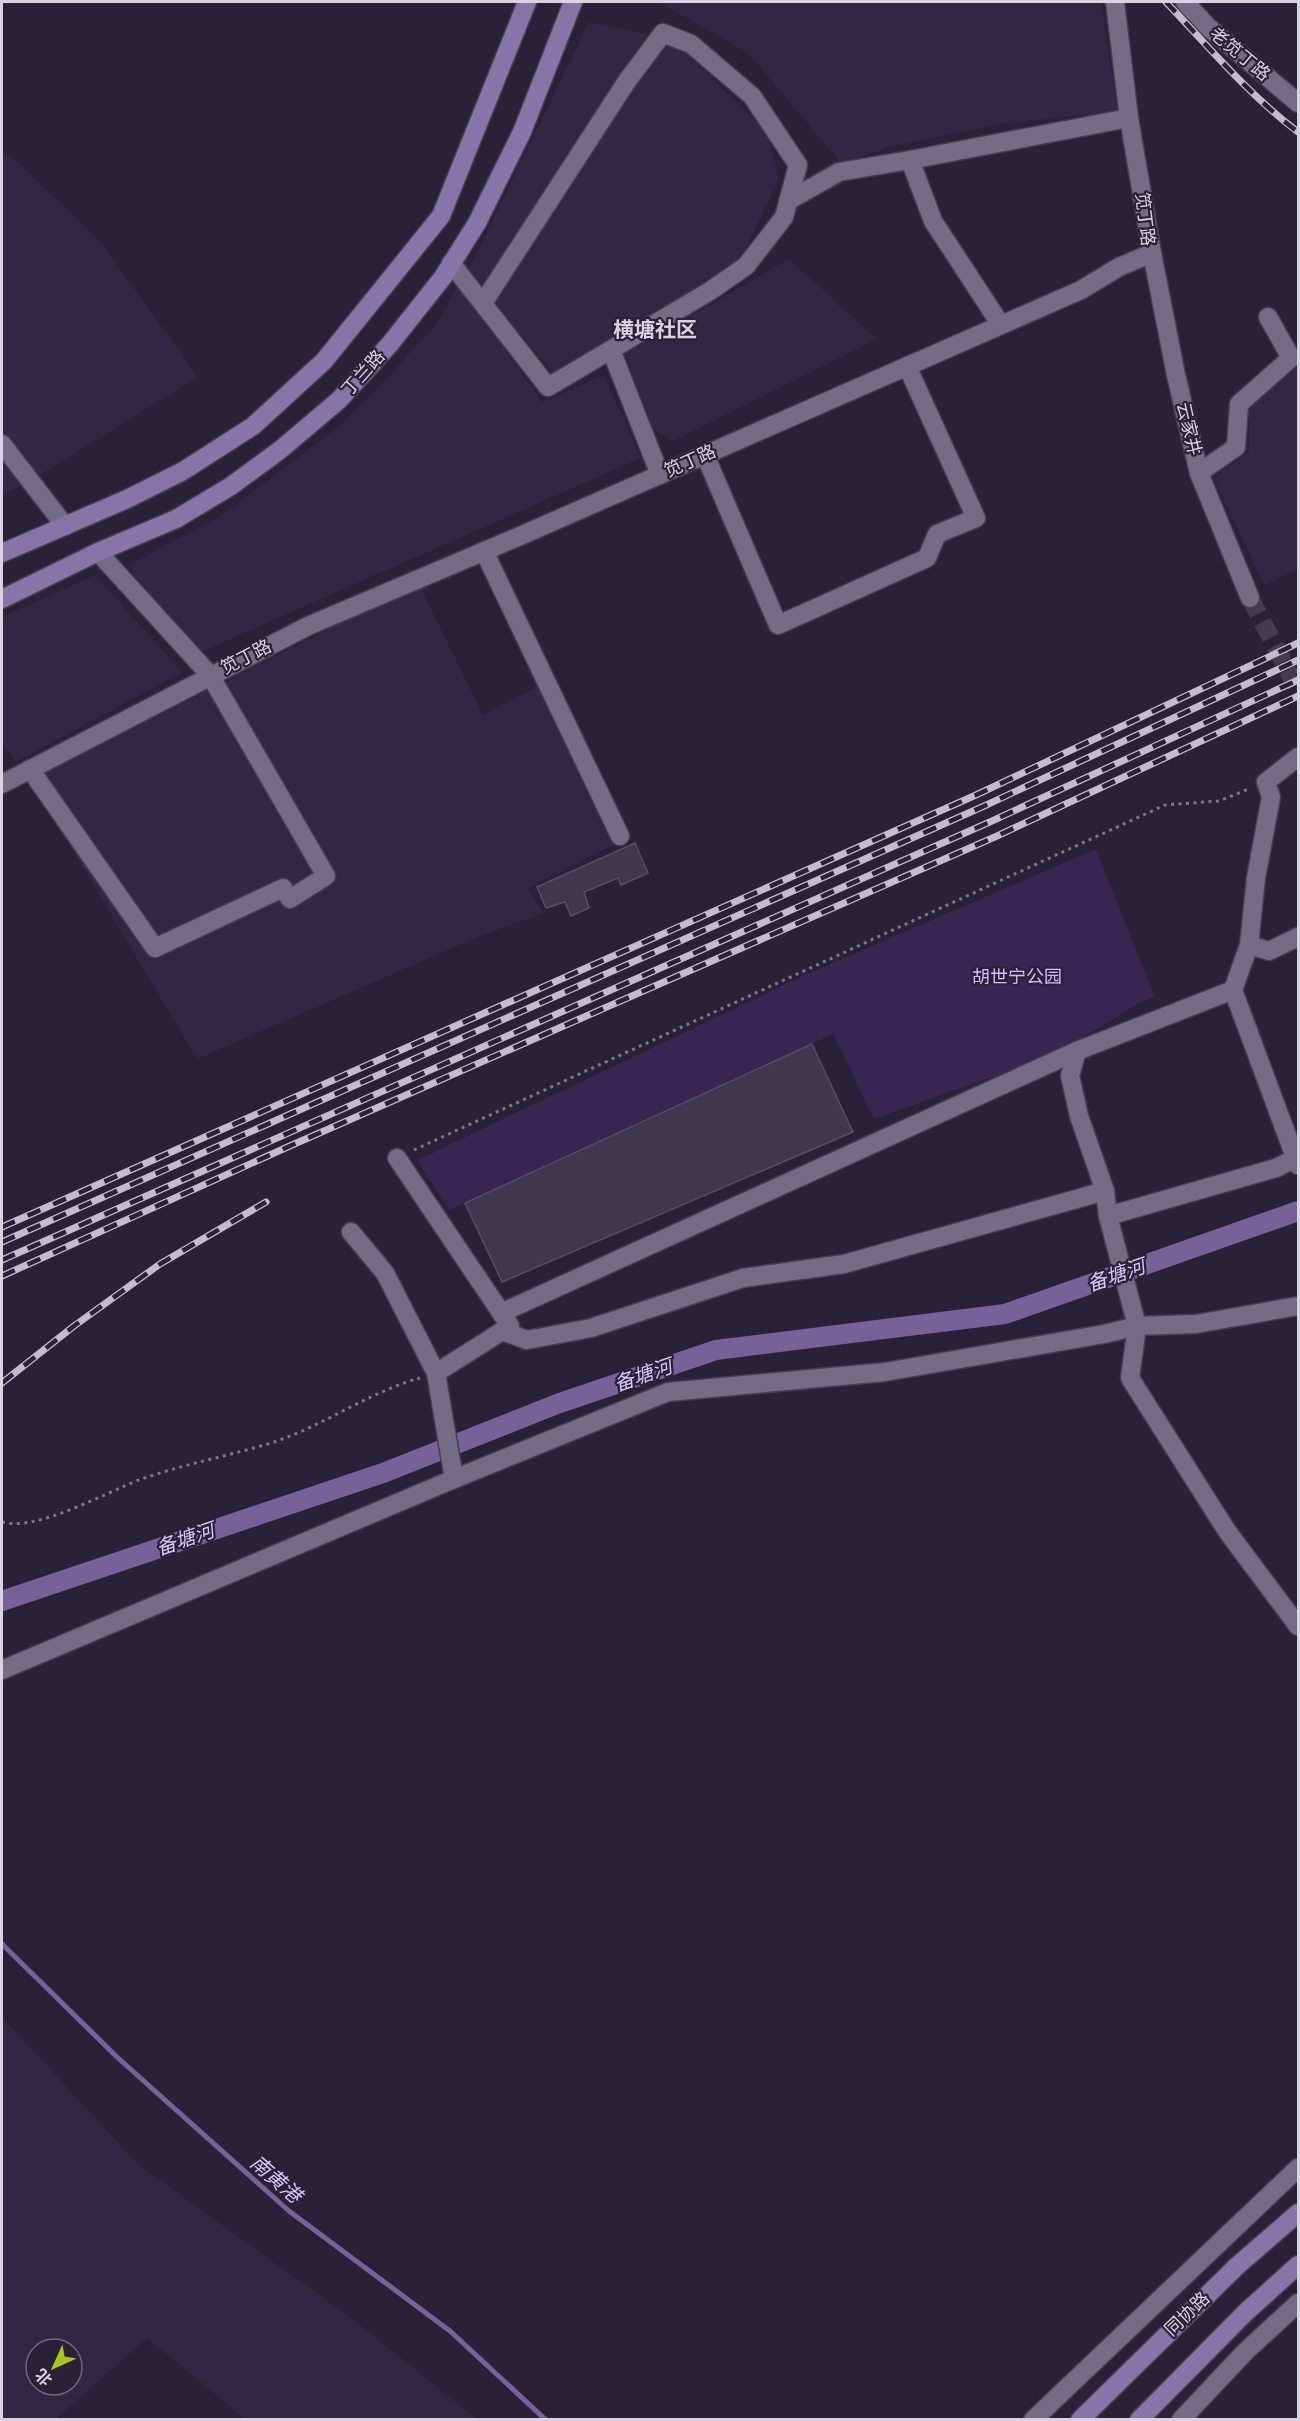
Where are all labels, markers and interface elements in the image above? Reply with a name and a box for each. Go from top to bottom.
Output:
street label: 老笕丁路 [1206,22,1275,85]
street label: 笕丁路 [1132,191,1159,247]
district label: 横塘社区 [613,317,697,341]
street label: 丁兰路 [337,346,388,400]
street label: 云家井 [1173,400,1206,458]
street label: 笕丁路 [661,440,719,481]
street label: 笕丁路 [217,635,275,678]
park label: 胡世宁公园 [972,966,1062,987]
water label: 备塘河 [1084,1253,1152,1295]
water label: 备塘河 [611,1353,679,1395]
water label: 备塘河 [153,1517,221,1559]
water label: 南黄港 [246,2150,309,2209]
street label: 同协路 [1160,2287,1213,2340]
north arrow [24,2337,84,2397]
text: 北 [31,2366,55,2390]

